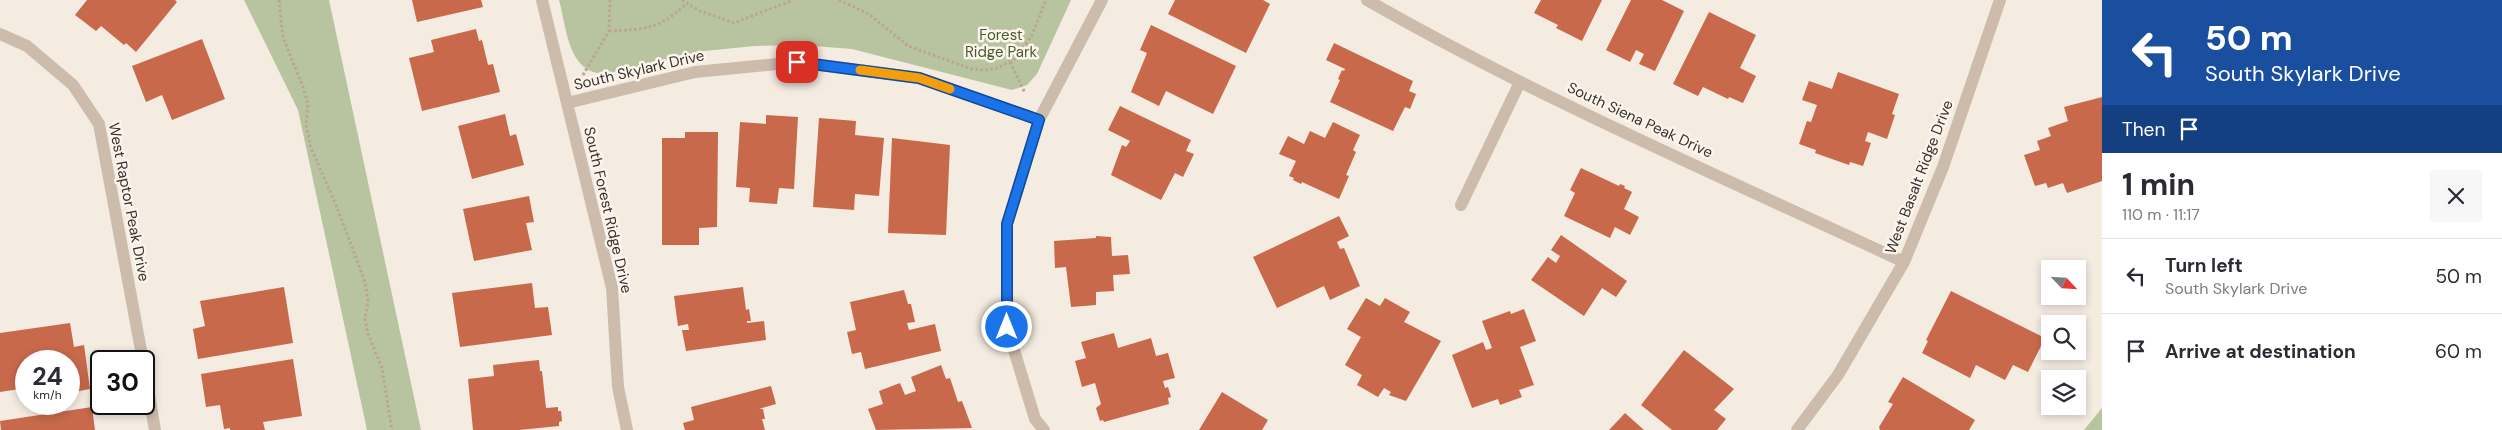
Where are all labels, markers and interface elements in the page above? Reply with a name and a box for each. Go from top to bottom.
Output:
text: 50 m [2205,15,2293,61]
icon: left [2122,20,2187,85]
park label: Forest Ridge Park [965,25,1037,62]
pin [776,41,818,83]
street label: South Skylark Drive [572,45,706,95]
icon: arrive [783,48,811,76]
text: South Skylark Drive [2205,59,2401,88]
street label: South Siena Peak Drive [1564,77,1716,163]
street label: West Basalt Ridge Drive [1880,97,1958,257]
icon: arrive [2175,115,2203,143]
text: Then [2122,117,2165,142]
street label: West Raptor Peak Drive [104,121,154,283]
street label: South Forest Ridge Drive [579,125,637,295]
text: 1 min [2122,165,2195,204]
button: close [2430,170,2482,222]
text: 110 m · 11:17 [2122,204,2200,225]
text: Turn left [2165,253,2243,278]
north arrow [2041,260,2086,305]
map controls [2041,260,2086,415]
icon: left [2122,262,2150,290]
text: 50 m [2435,264,2482,289]
text: South Skylark Drive [2165,278,2307,299]
position arrow [980,300,1032,352]
button: search [2041,315,2086,360]
icon: arrive [2122,337,2150,365]
text: Arrive at destination [2165,339,2356,364]
text: 60 m [2435,339,2482,364]
speed limit sign: 30 [90,350,155,415]
text: 24 [32,360,63,393]
button: layers [2041,370,2086,415]
text: km/h [33,387,62,403]

